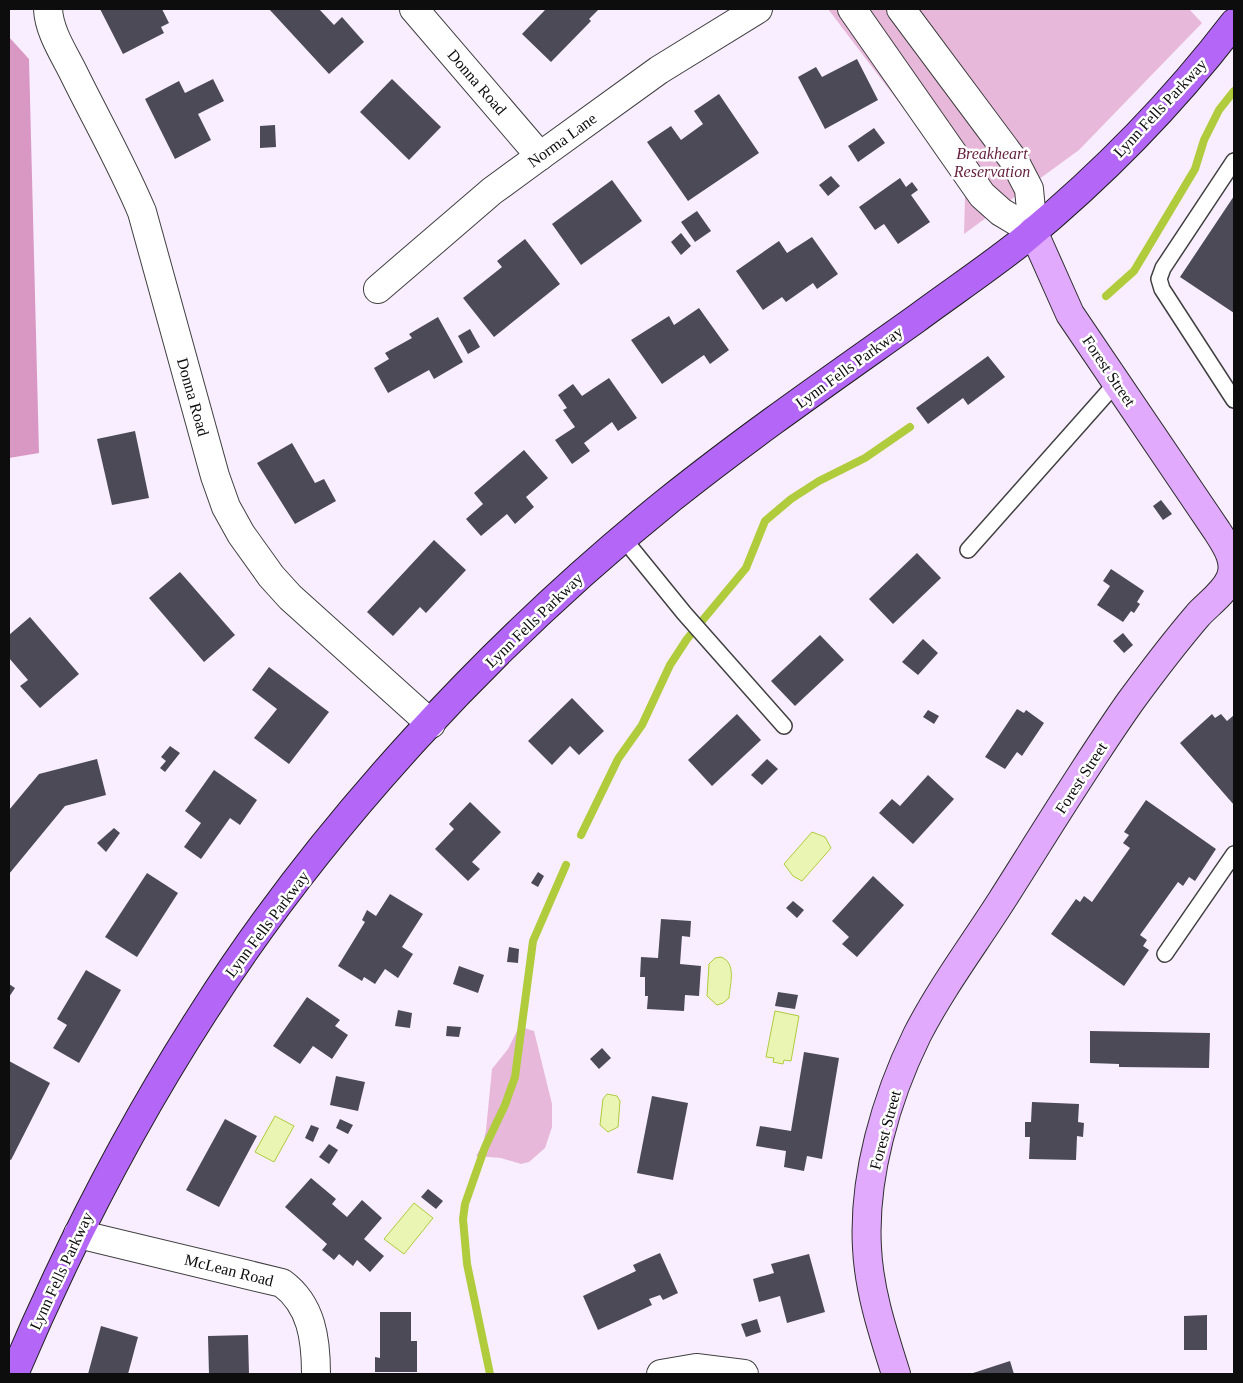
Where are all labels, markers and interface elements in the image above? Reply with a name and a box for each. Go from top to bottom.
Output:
street label: Donna Road [444,46,510,118]
street label: Lynn Fells Parkway [1110,55,1211,161]
street label: Norma Lane [524,109,600,171]
park label: Breakheart Reservation [953,145,1030,180]
street label: Lynn Fells Parkway [792,323,906,412]
street label: Forest Street [1079,333,1139,410]
street label: Donna Road [174,356,212,438]
street label: Lynn Fells Parkway [482,569,587,671]
street label: Forest Street [1052,739,1111,817]
street label: Lynn Fells Parkway [222,868,313,981]
street label: Forest Street [866,1088,904,1171]
street label: Lynn Fells Parkway [26,1209,97,1333]
street label: McLean Road [183,1251,275,1289]

